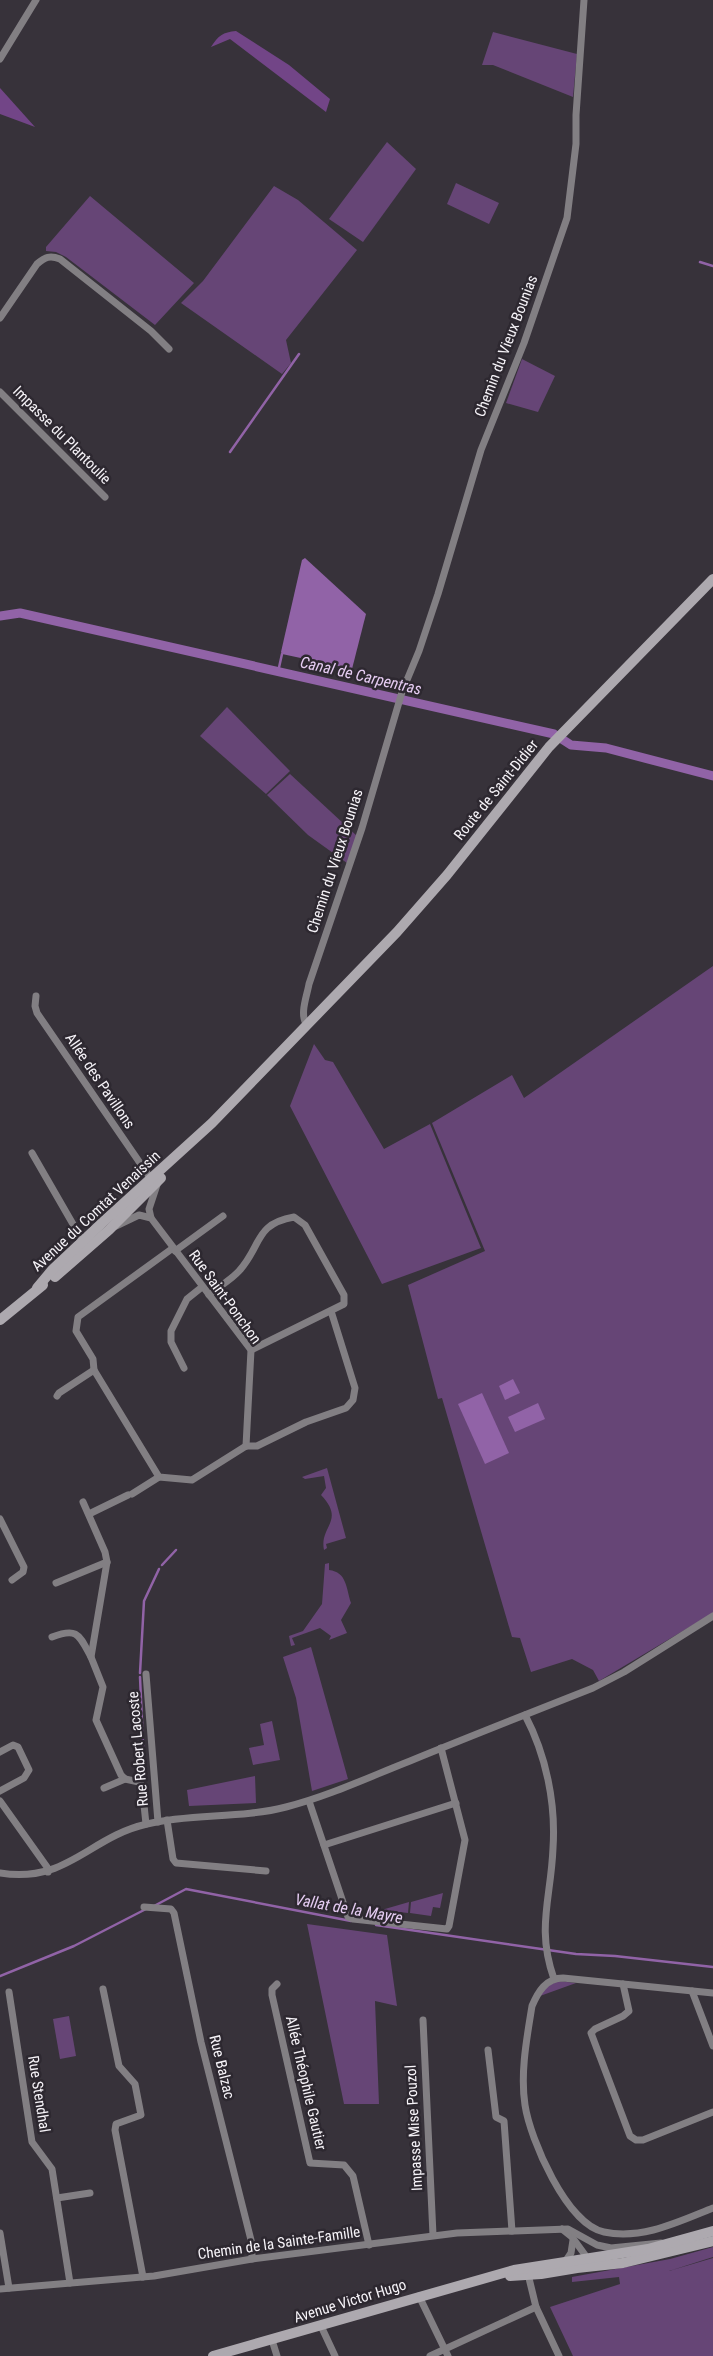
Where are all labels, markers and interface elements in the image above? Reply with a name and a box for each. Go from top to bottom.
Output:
street label: Chemin du Vieux Bounias [471,273,541,419]
street label: Impasse du Plantoulie [9,382,115,488]
water label: Canal de Carpentras [298,652,423,699]
street label: Route de Saint-Didier [450,736,542,844]
street label: Chemin du Vieux Bounias [303,787,367,935]
street label: Allée des Pavillons [61,1030,139,1132]
street label: Avenue du Comtat Venaissin [28,1147,164,1275]
street label: Rue Saint-Ponchon [185,1247,265,1347]
street label: Rue Robert Lacoste [124,1691,152,1807]
water label: Vallat de la Mayre [293,1890,404,1927]
street label: Allée Théophile Gautier [282,2014,330,2152]
street label: Rue Balzac [205,2033,239,2101]
street label: Rue Stendhal [24,2054,54,2134]
street label: Impasse Mise Pouzol [402,2064,426,2192]
street label: Chemin de la Sainte-Famille [197,2223,361,2263]
street label: Avenue Victor Hugo [292,2275,408,2327]

